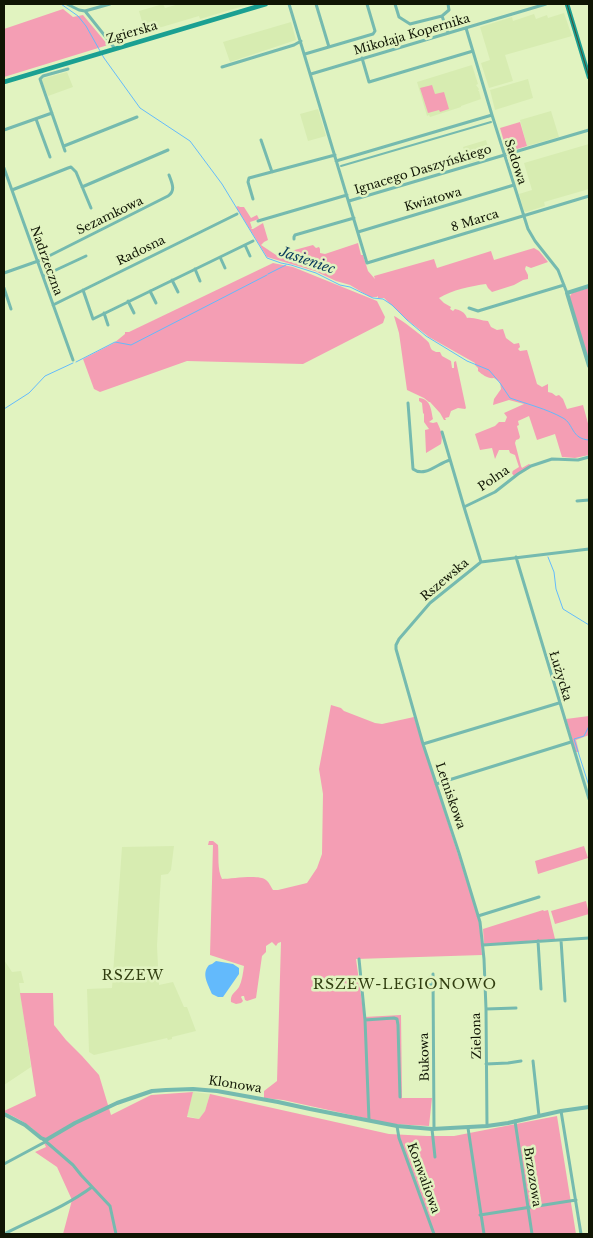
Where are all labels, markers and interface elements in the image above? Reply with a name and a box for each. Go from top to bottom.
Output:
street label: Mikołaja Kopernika [352,12,472,58]
street label: Zgierska [105,19,159,47]
street label: Sadowa [501,137,529,187]
street label: Ignacego Daszyńskiego [353,142,493,198]
street label: Kwiatowa [403,185,463,215]
street label: Sezamkowa [74,194,146,238]
street label: 8 Marca [449,207,501,235]
street label: Nadrzeczna [27,224,65,298]
street label: Radosna [114,233,168,269]
water label: Jasieniec [277,244,337,278]
street label: Polna [476,463,512,495]
street label: Rszewska [418,556,472,604]
street label: Łużycka [546,649,574,703]
street label: Letniskowa [432,761,468,831]
district label: RSZEW [101,968,165,984]
district label: RSZEW-LEGIONOWO [311,977,499,993]
street label: Zielona [469,1012,485,1060]
street label: Bukowa [417,1033,433,1081]
street label: Klonowa [207,1074,263,1096]
street label: Konwaliowa [404,1141,442,1215]
street label: Brzozowa [520,1146,544,1208]

